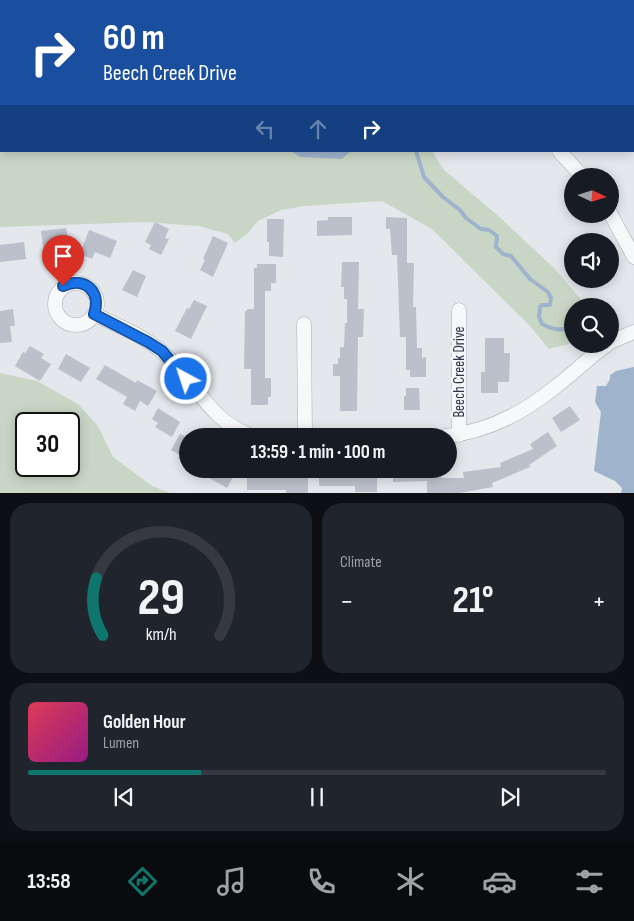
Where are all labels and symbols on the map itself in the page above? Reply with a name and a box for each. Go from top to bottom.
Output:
north arrow [564,168,619,222]
pin [42,235,84,286]
street label: Beech Creek Drive [450,326,469,418]
position arrow [159,352,211,404]
speed limit sign: 30 [15,412,80,477]

